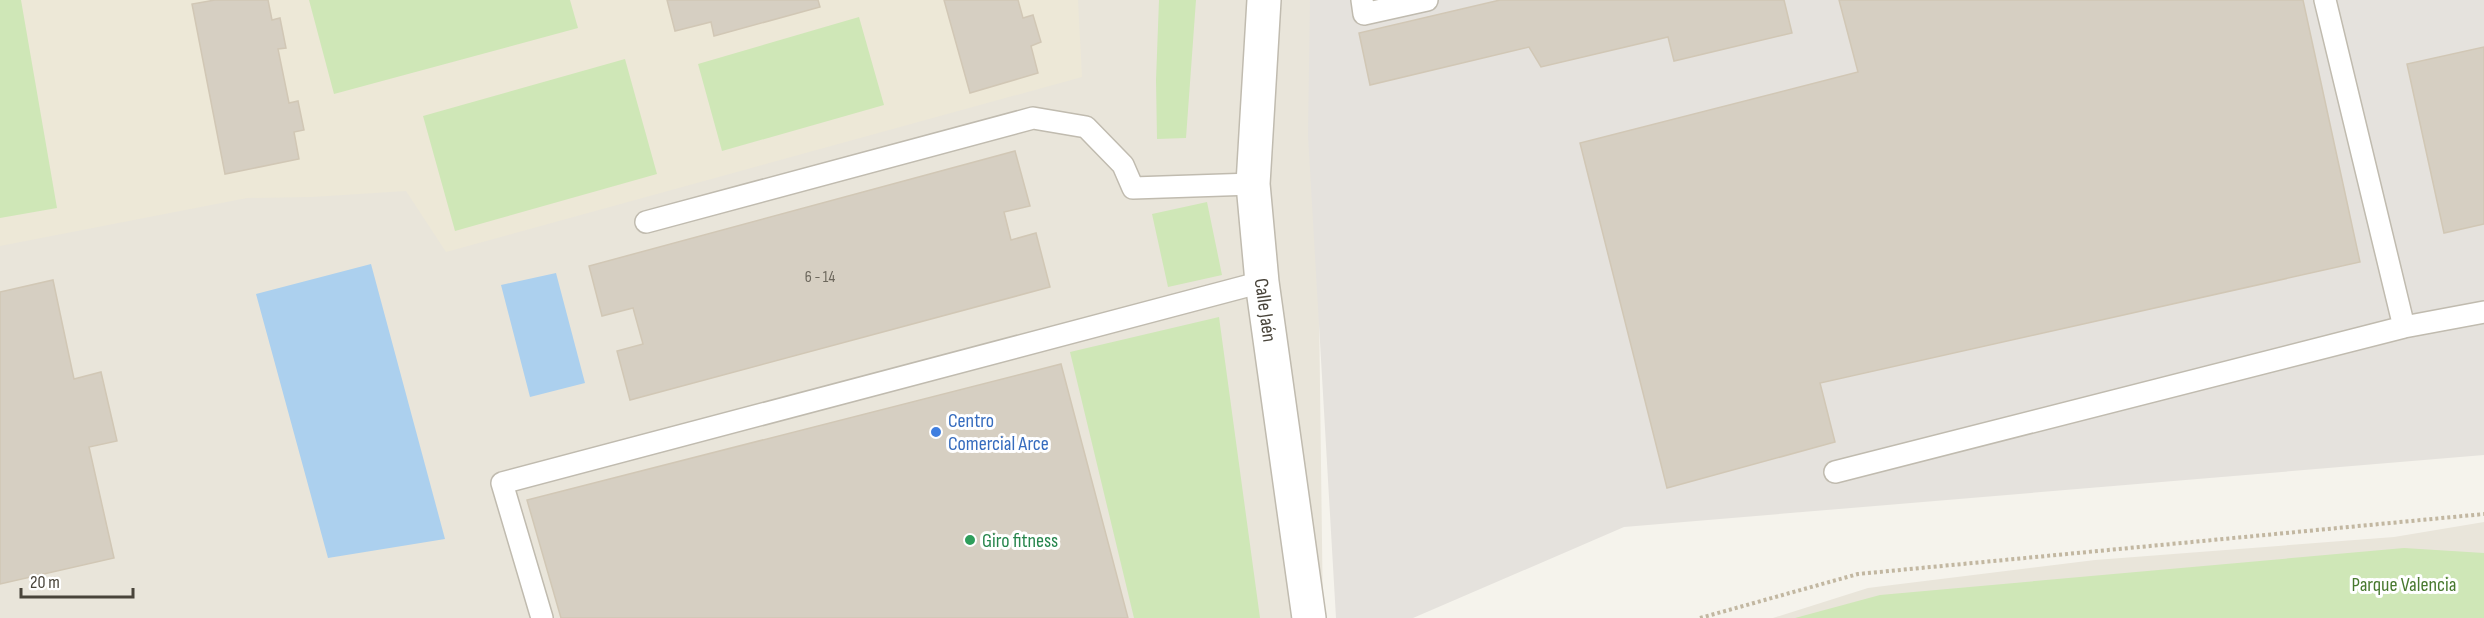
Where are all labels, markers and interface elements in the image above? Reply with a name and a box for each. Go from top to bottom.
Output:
house number: 6 - 14 [805,268,835,287]
street label: Calle Jaén [1249,277,1281,344]
place label: Centro Comercial Arce [948,409,1049,456]
marker: Centro Comercial Arce [929,425,943,439]
place label: Giro fitness [982,529,1058,553]
marker: Giro fitness [963,533,977,547]
scale bar [21,561,134,599]
text: 20 m [30,572,60,593]
park label: Parque Valencia [2351,573,2457,597]

